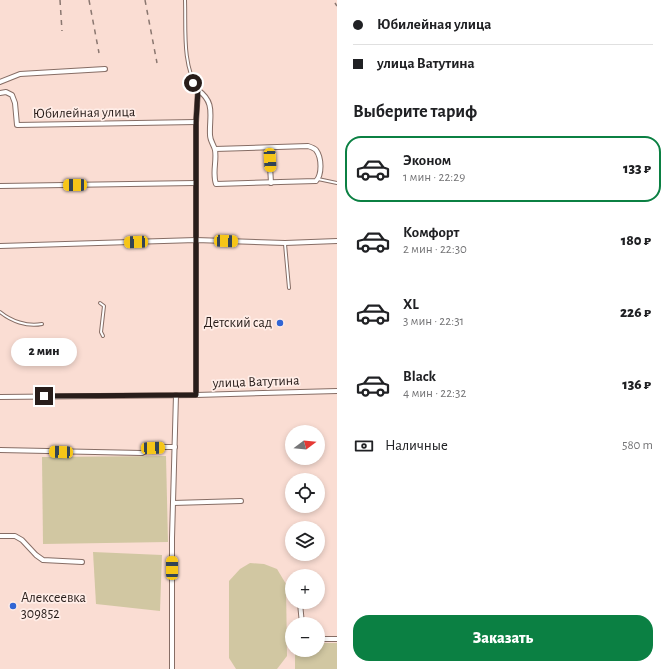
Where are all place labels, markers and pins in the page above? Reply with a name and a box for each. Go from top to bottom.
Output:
place label: Детский сад [204,316,272,330]
marker: Детский сад [275,318,285,328]
place label: Алексеевка 309852 [21,591,86,621]
marker: Алексеевка 309852 [8,601,18,611]

